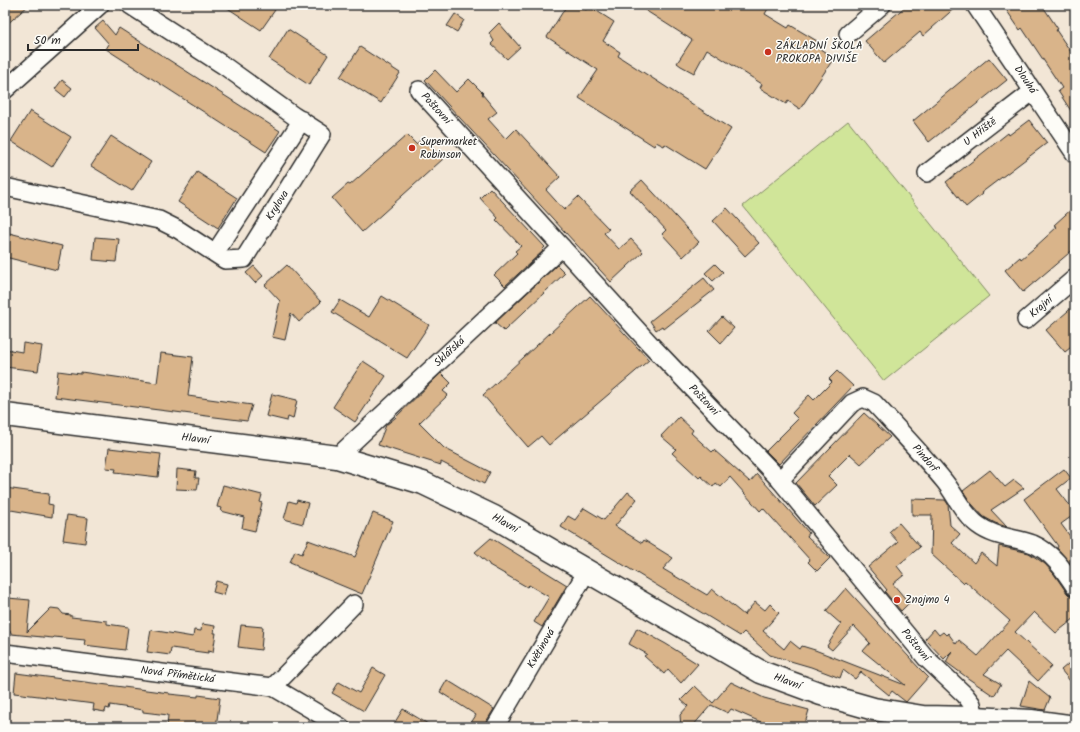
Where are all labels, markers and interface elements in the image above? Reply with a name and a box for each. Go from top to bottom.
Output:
scale bar [28,26,138,52]
text: 50 m [34,31,61,50]
place label: ZÁKLADNÍ ŠKOLA PROKOPA DIVIŠE [776,37,863,68]
marker: ZÁKLADNÍ ŠKOLA PROKOPA DIVIŠE [763,47,773,57]
street label: Dlouhá [1009,62,1042,99]
street label: Poštovní [416,88,457,130]
street label: U Hřiště [959,113,1002,151]
place label: Supermarket Robinson [420,133,478,164]
marker: Supermarket Robinson [407,143,417,153]
street label: Krylova [261,187,294,224]
street label: Krajní [1025,290,1059,322]
street label: Sklářská [430,331,471,371]
street label: Poštovní [684,380,725,422]
street label: Hlavní [180,428,213,450]
street label: Pindorf [907,440,944,478]
street label: Hlavní [488,509,524,540]
place label: Znojmo 4 [905,591,950,609]
marker: Znojmo 4 [892,595,902,605]
street label: Květinová [522,624,561,672]
street label: Poštovní [896,625,936,668]
street label: Nová Přímětická [139,661,218,689]
street label: Hlavní [771,668,806,696]

